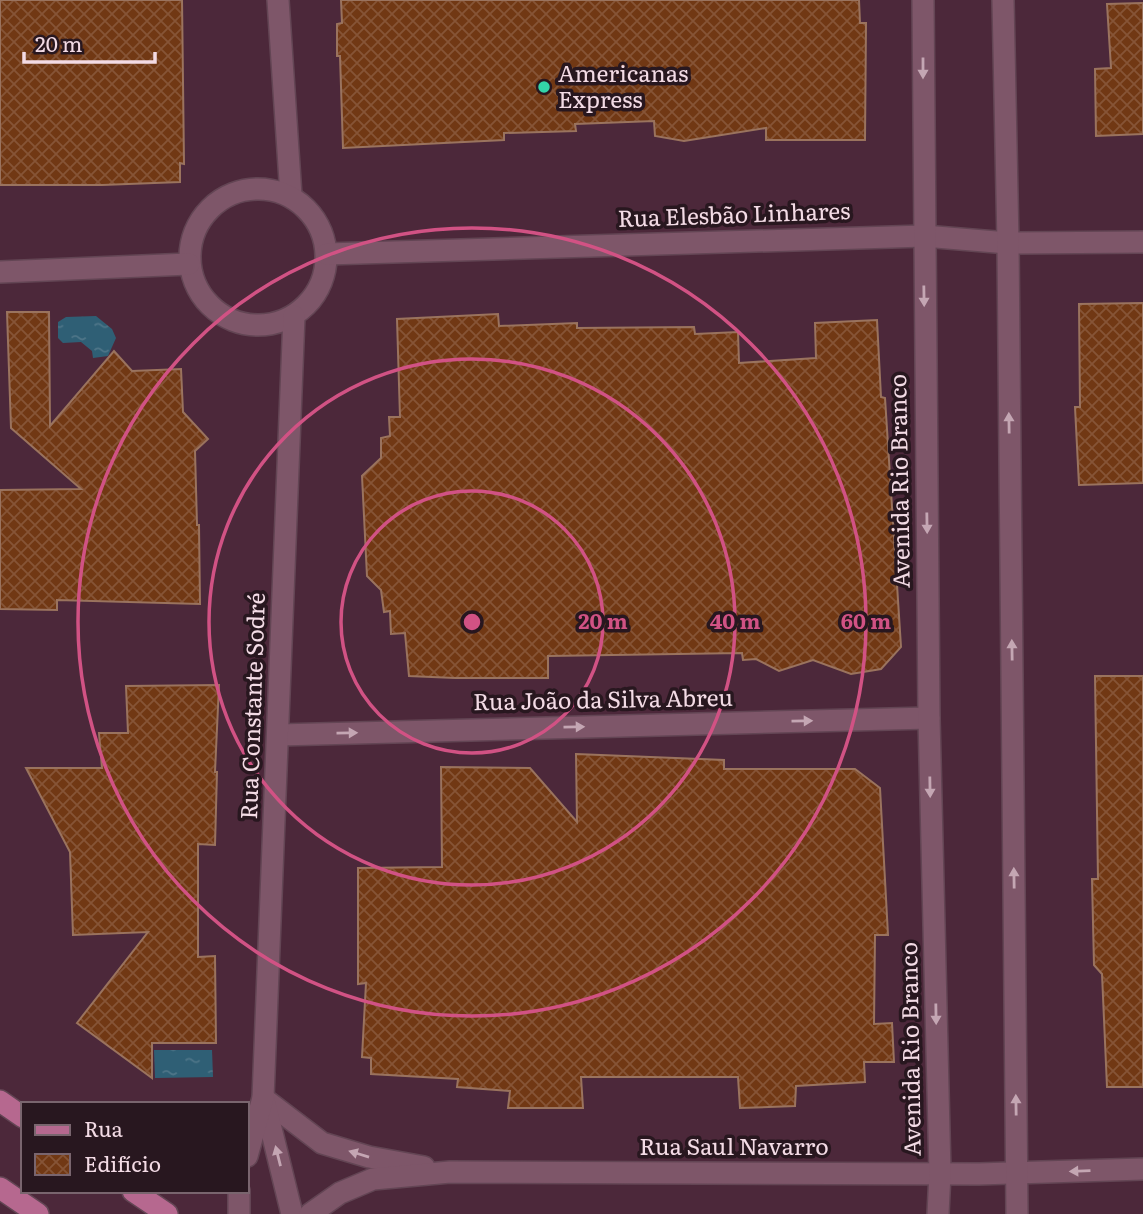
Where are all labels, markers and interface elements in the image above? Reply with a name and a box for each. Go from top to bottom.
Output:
scale bar [24,21,156,65]
text: 20 m [35,27,82,58]
place label: Americanas Express [558,55,688,115]
one-way arrow [917,57,929,79]
marker: Americanas Express [536,79,552,95]
street label: Rua Elesbão Linhares [617,192,851,234]
one-way arrow [919,285,930,307]
street label: Avenida Rio Branco [879,374,917,588]
one-way arrow [1003,412,1015,434]
one-way arrow [921,512,933,534]
street label: Rua Constante Sodré [230,592,272,820]
text: 20 m [578,604,628,635]
text: 40 m [710,604,760,635]
text: 60 m [841,604,891,635]
centre of rings [460,610,484,634]
one-way arrow [1006,639,1018,661]
street label: Rua João da Silva Abreu [473,679,733,717]
one-way arrow [791,716,813,727]
one-way arrow [564,721,586,733]
one-way arrow [336,727,358,739]
one-way arrow [925,776,936,798]
one-way arrow [1008,867,1020,889]
street label: Avenida Rio Branco [890,942,928,1156]
one-way arrow [930,1003,942,1025]
one-way arrow [1010,1094,1022,1116]
legend [21,1102,248,1193]
text: Rua [84,1112,124,1143]
street label: Rua Saul Navarro [639,1128,829,1162]
one-way arrow [272,1145,283,1167]
text: Edifício [84,1147,161,1178]
one-way arrow [348,1148,369,1158]
one-way arrow [1069,1166,1091,1177]

